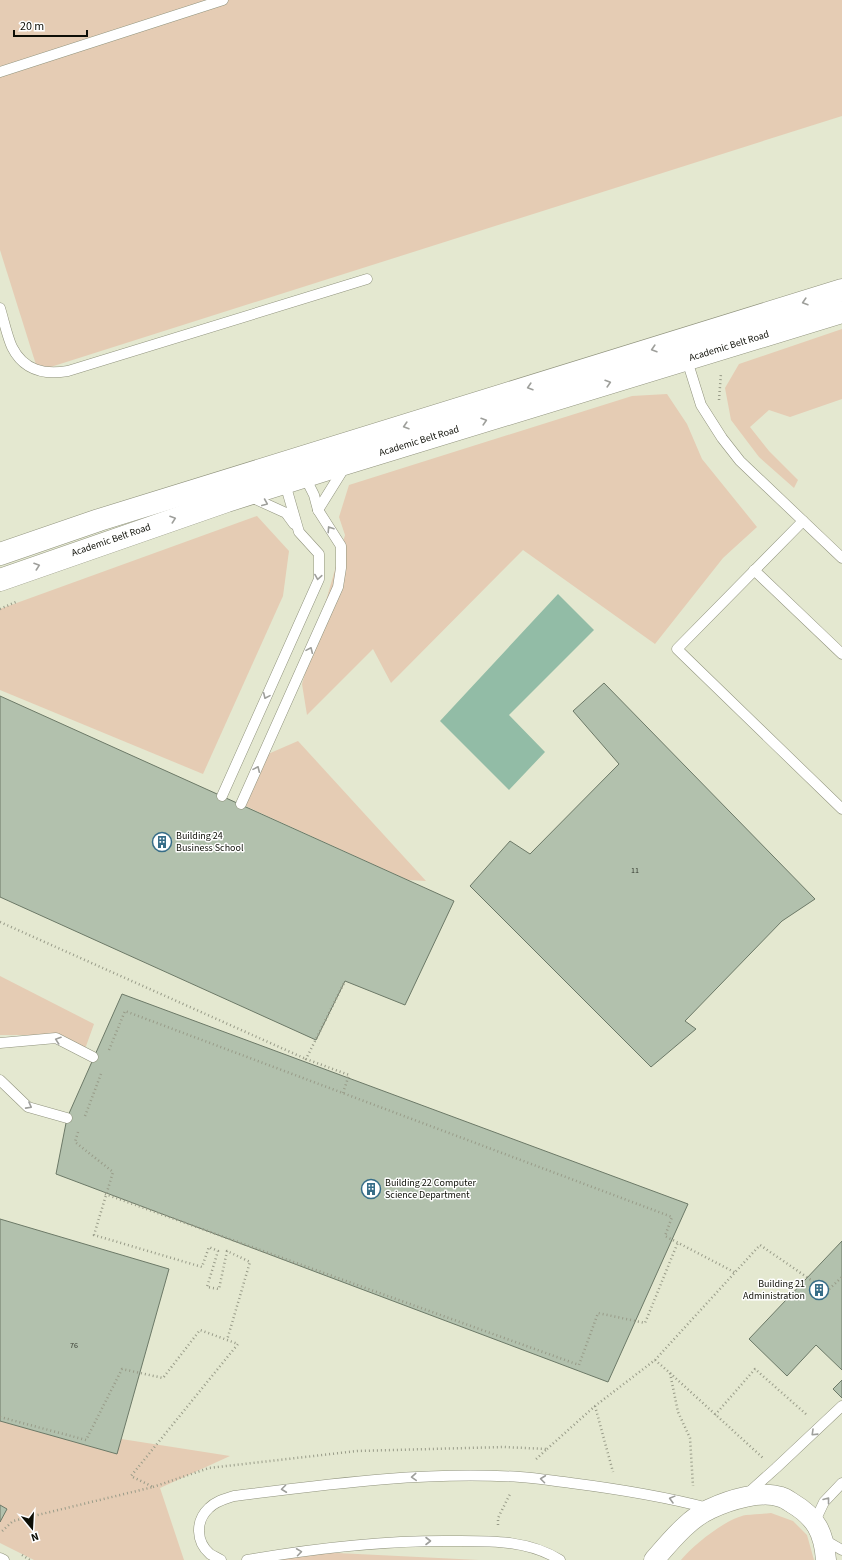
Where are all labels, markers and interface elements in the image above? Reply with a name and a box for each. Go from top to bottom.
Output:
scale bar [14,12,87,38]
text: 20 m [20,18,44,35]
one-way arrow [801,297,808,306]
street label: Academic Belt Road [687,327,771,365]
one-way arrow [651,344,658,353]
one-way arrow [604,379,611,388]
one-way arrow [526,382,533,391]
one-way arrow [480,417,487,426]
one-way arrow [402,421,409,430]
street label: Academic Belt Road [377,422,461,460]
one-way arrow [261,498,269,506]
one-way arrow [169,516,176,524]
street label: Academic Belt Road [69,520,153,560]
one-way arrow [328,527,335,534]
one-way arrow [33,562,40,571]
one-way arrow [314,574,322,580]
one-way arrow [305,647,313,654]
one-way arrow [263,693,271,700]
one-way arrow [252,765,260,773]
place label: Building 24 Business School [176,829,244,855]
building icon: Building 24 Business School [151,831,173,853]
house number: 11 [631,865,639,876]
one-way arrow [55,1037,62,1045]
one-way arrow [25,1101,32,1109]
place label: Building 22 Computer Science Department [385,1176,476,1202]
building icon: Building 22 Computer Science Department [360,1178,382,1200]
place label: Building 21 Administration [743,1277,805,1303]
building icon: Building 21 Administration [808,1279,830,1301]
house number: 76 [70,1340,78,1351]
one-way arrow [811,1428,819,1435]
one-way arrow [411,1473,417,1481]
one-way arrow [540,1475,546,1484]
one-way arrow [281,1485,287,1494]
one-way arrow [669,1495,676,1504]
one-way arrow [822,1498,829,1505]
north arrow [12,1508,52,1548]
text: N [29,1529,41,1545]
one-way arrow [425,1537,431,1545]
one-way arrow [296,1548,302,1557]

